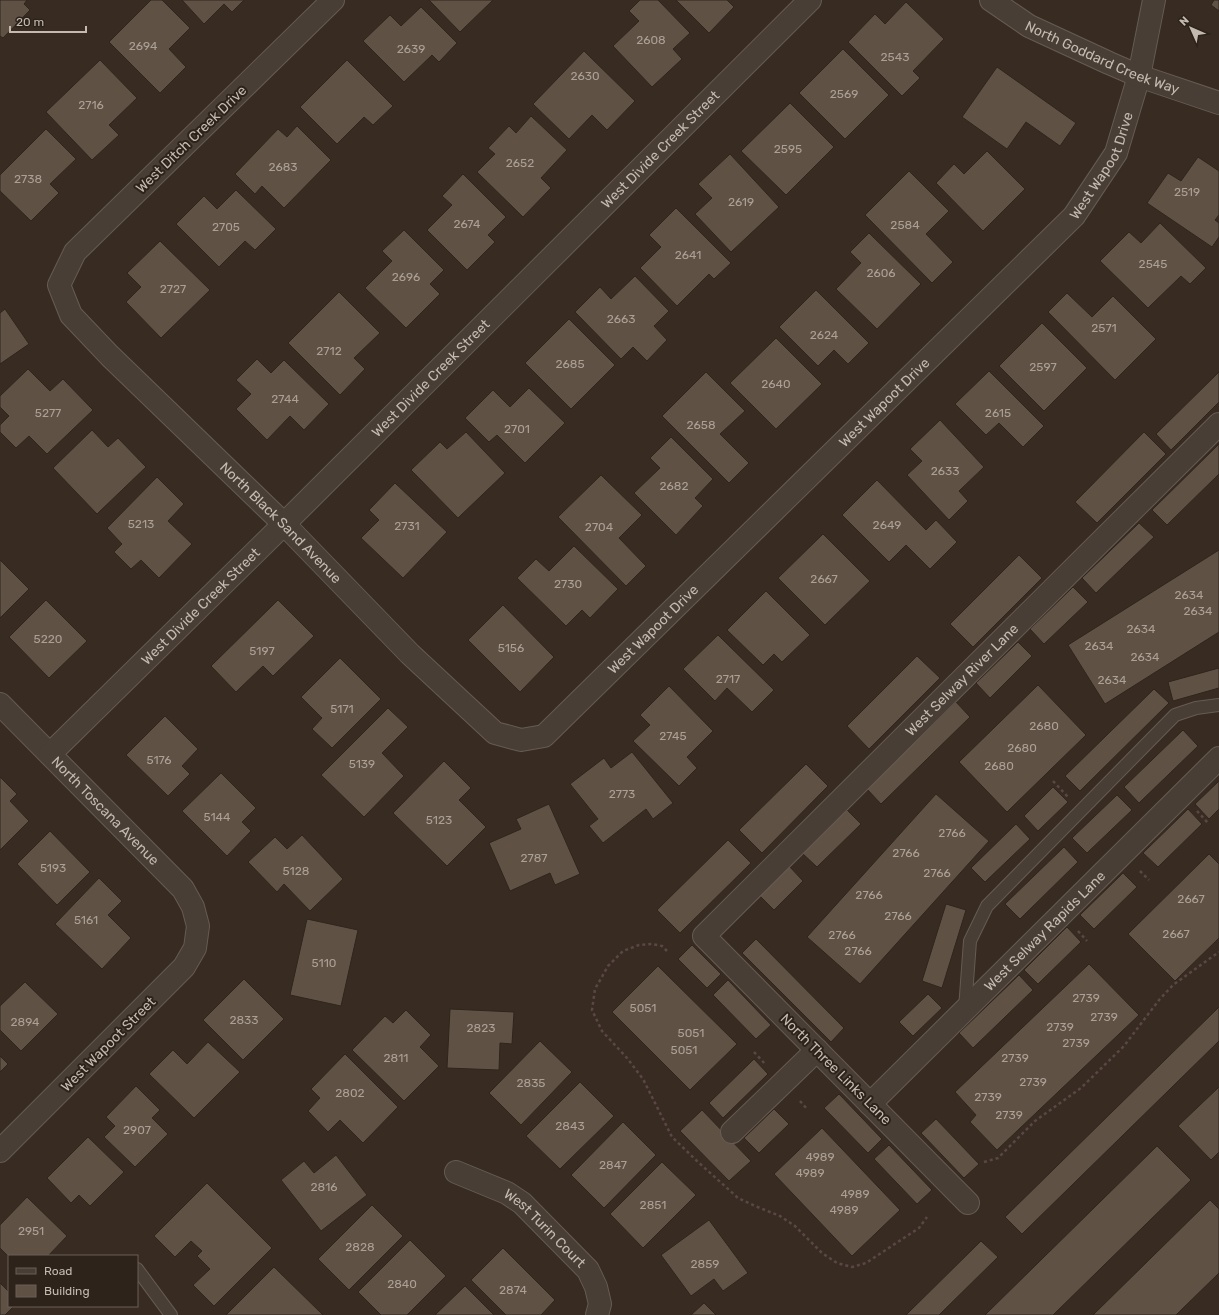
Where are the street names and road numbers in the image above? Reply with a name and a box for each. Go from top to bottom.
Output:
street label: North Goddard Creek Way [1023,16,1183,96]
street label: West Ditch Creek Drive [132,82,250,197]
street label: West Divide Creek Street [598,87,723,212]
street label: West Wapoot Drive [1066,110,1137,223]
street label: West Divide Creek Street [368,316,494,441]
street label: West Wapoot Drive [836,354,934,451]
street label: North Black Sand Avenue [216,459,345,587]
street label: West Divide Creek Street [138,544,264,669]
street label: West Wapoot Drive [604,581,702,678]
street label: West Selway River Lane [902,620,1022,740]
street label: North Toscana Avenue [48,753,163,869]
street label: West Selway Rapids Lane [981,867,1109,995]
street label: West Wapoot Street [57,993,160,1095]
street label: North Three Links Lane [777,1010,895,1129]
street label: West Turin Court [501,1185,589,1272]

